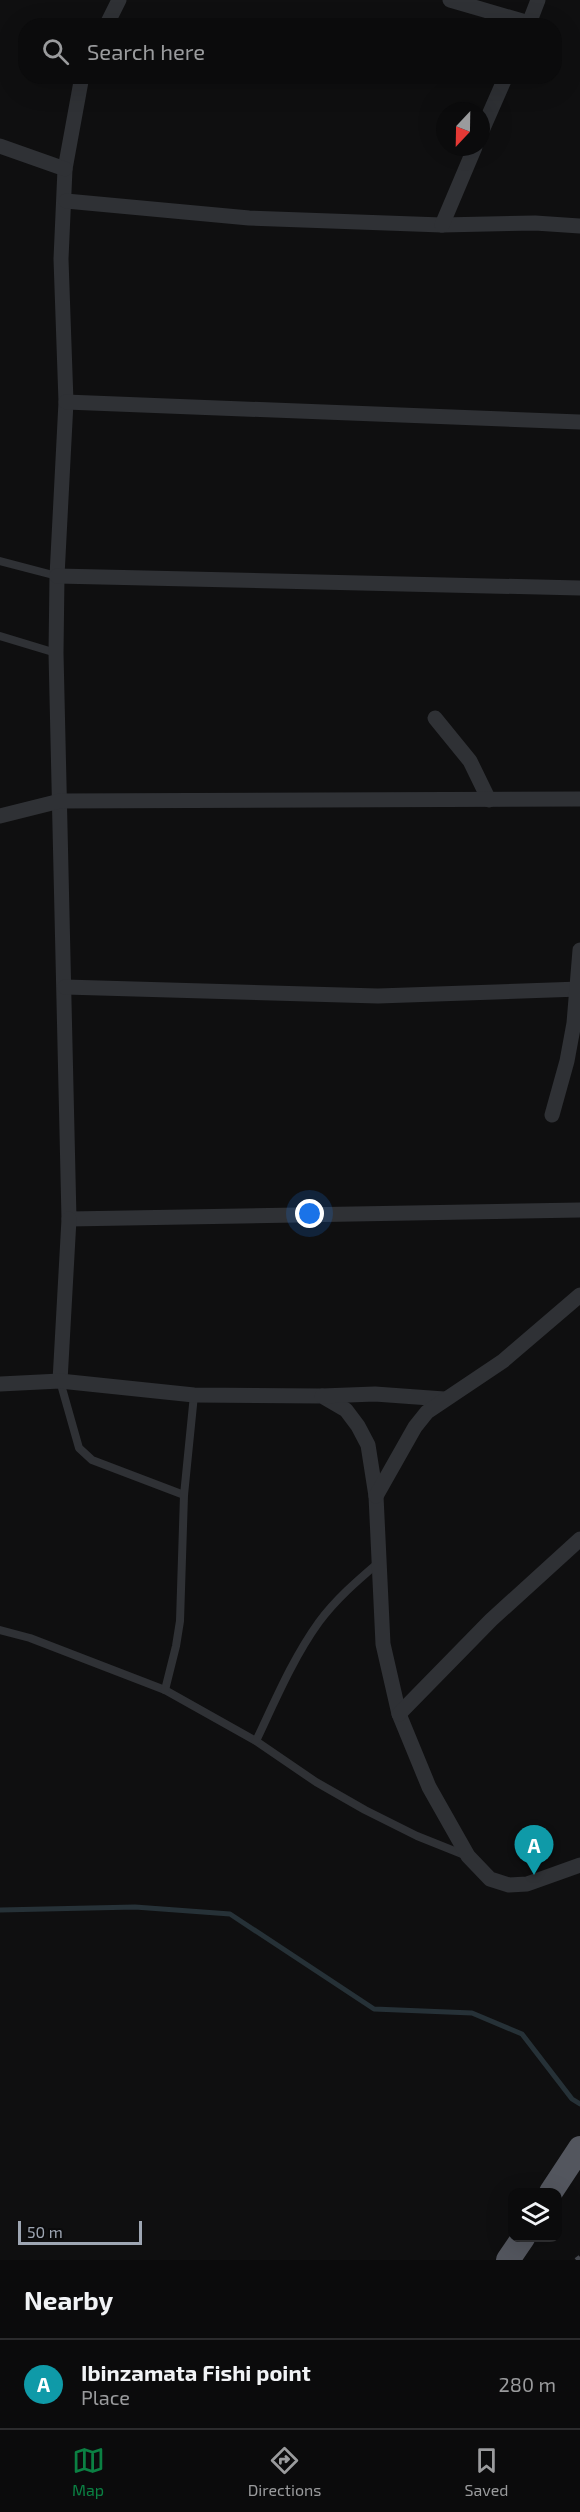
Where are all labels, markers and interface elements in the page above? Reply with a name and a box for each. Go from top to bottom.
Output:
search box [18,18,562,84]
icon: search [39,35,72,68]
text: Search here [87,38,205,64]
north arrow [436,102,490,156]
your location [295,1199,324,1228]
pin: A [514,1826,554,1875]
map controls [508,2188,562,2242]
button: layers [508,2188,562,2242]
scale bar [18,2218,142,2246]
text: 50 m [27,2222,63,2241]
text: Nearby [24,2284,113,2315]
text: Ibinzamata Fishi point [81,2359,311,2385]
text: A [37,2372,50,2396]
text: 280 m [499,2372,556,2396]
text: Place [81,2385,130,2409]
tab: Map [72,2444,105,2499]
tab: Directions [248,2444,321,2499]
tab: Saved [465,2444,508,2499]

